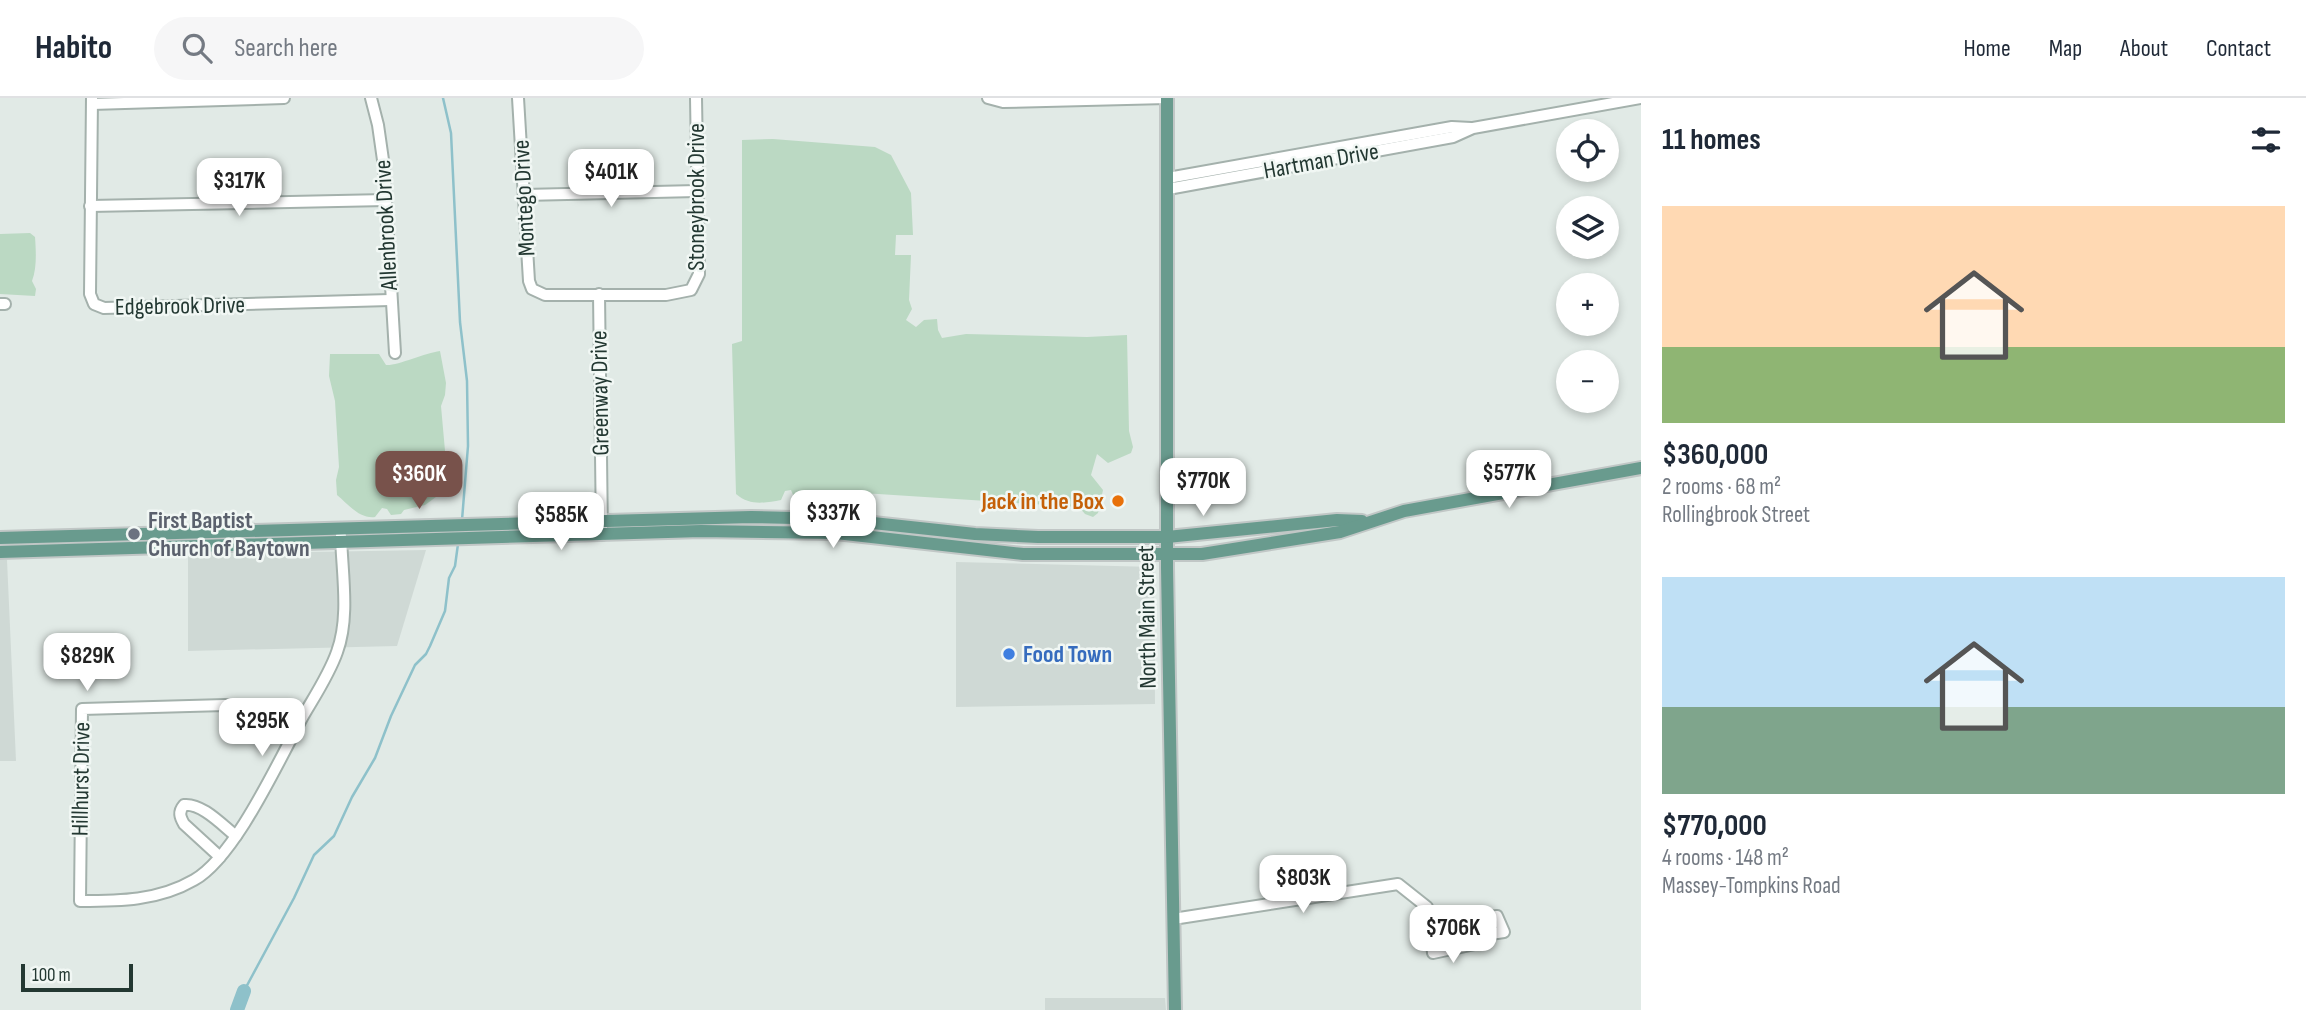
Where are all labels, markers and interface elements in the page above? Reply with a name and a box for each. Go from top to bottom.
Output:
search box [154,17,644,80]
text: Habito [35,28,112,68]
icon: search [178,29,216,67]
text: Search here [234,33,338,64]
text: Home [1963,34,2011,63]
text: Map [2049,34,2082,63]
text: About [2120,34,2168,63]
text: Contact [2206,34,2271,63]
map controls [1556,119,1619,413]
button: locate [1556,119,1619,182]
icon: filters [2247,121,2285,159]
text: 11 homes [1662,122,1761,158]
street label: Stoneybrook Drive [682,123,711,271]
street label: Hartman Drive [1261,137,1381,185]
street label: Montego Drive [506,139,542,257]
pin: $401K [562,150,660,209]
pin: $317K [190,158,288,218]
text: $401K [584,158,638,186]
street label: Allenbrook Drive [368,159,404,292]
text: $317K [213,167,265,195]
button: layers [1556,196,1619,259]
icon: home [1911,252,2037,378]
button: + [1556,273,1619,336]
street label: Edgebrook Drive [115,290,245,322]
street label: Greenway Drive [584,330,616,456]
button: − [1556,350,1619,413]
text: $360,000 [1662,437,1768,473]
pin: $577K [1460,450,1558,510]
pin: $360K [370,452,468,511]
pin: $770K [1154,458,1252,518]
text: $577K [1482,459,1536,487]
text: $360K [391,460,447,488]
text: $770K [1176,467,1230,495]
text: 2 rooms · 68 m² [1662,473,1781,501]
place label: Jack in the Box [980,487,1104,516]
pin: $337K [784,490,882,550]
pin: $585K [512,492,610,552]
marker: Jack in the Box [1110,493,1126,509]
text: $337K [806,499,860,527]
text: $585K [534,501,588,529]
text: Rollingbrook Street [1662,501,1810,529]
place label: First Baptist Church of Baytown [148,506,310,563]
marker: First Baptist Church of Baytown [126,526,142,542]
street label: North Main Street [1131,545,1163,689]
icon: home [1911,623,2037,749]
pin: $829K [38,634,136,693]
place label: Food Town [1023,640,1112,669]
text: $829K [59,642,115,670]
marker: Food Town [1001,646,1017,662]
pin: $295K [213,698,311,758]
text: $295K [235,707,289,735]
street label: Hillhurst Drive [66,722,96,836]
text: $770,000 [1662,808,1767,844]
text: 4 rooms · 148 m² [1662,844,1789,872]
pin: $803K [1254,856,1352,915]
text: $803K [1275,864,1331,892]
text: Massey-Tompkins Road [1662,872,1841,900]
pin: $706K [1404,906,1502,965]
text: $706K [1426,914,1480,942]
scale bar [21,961,133,993]
text: 100 m [32,964,71,987]

